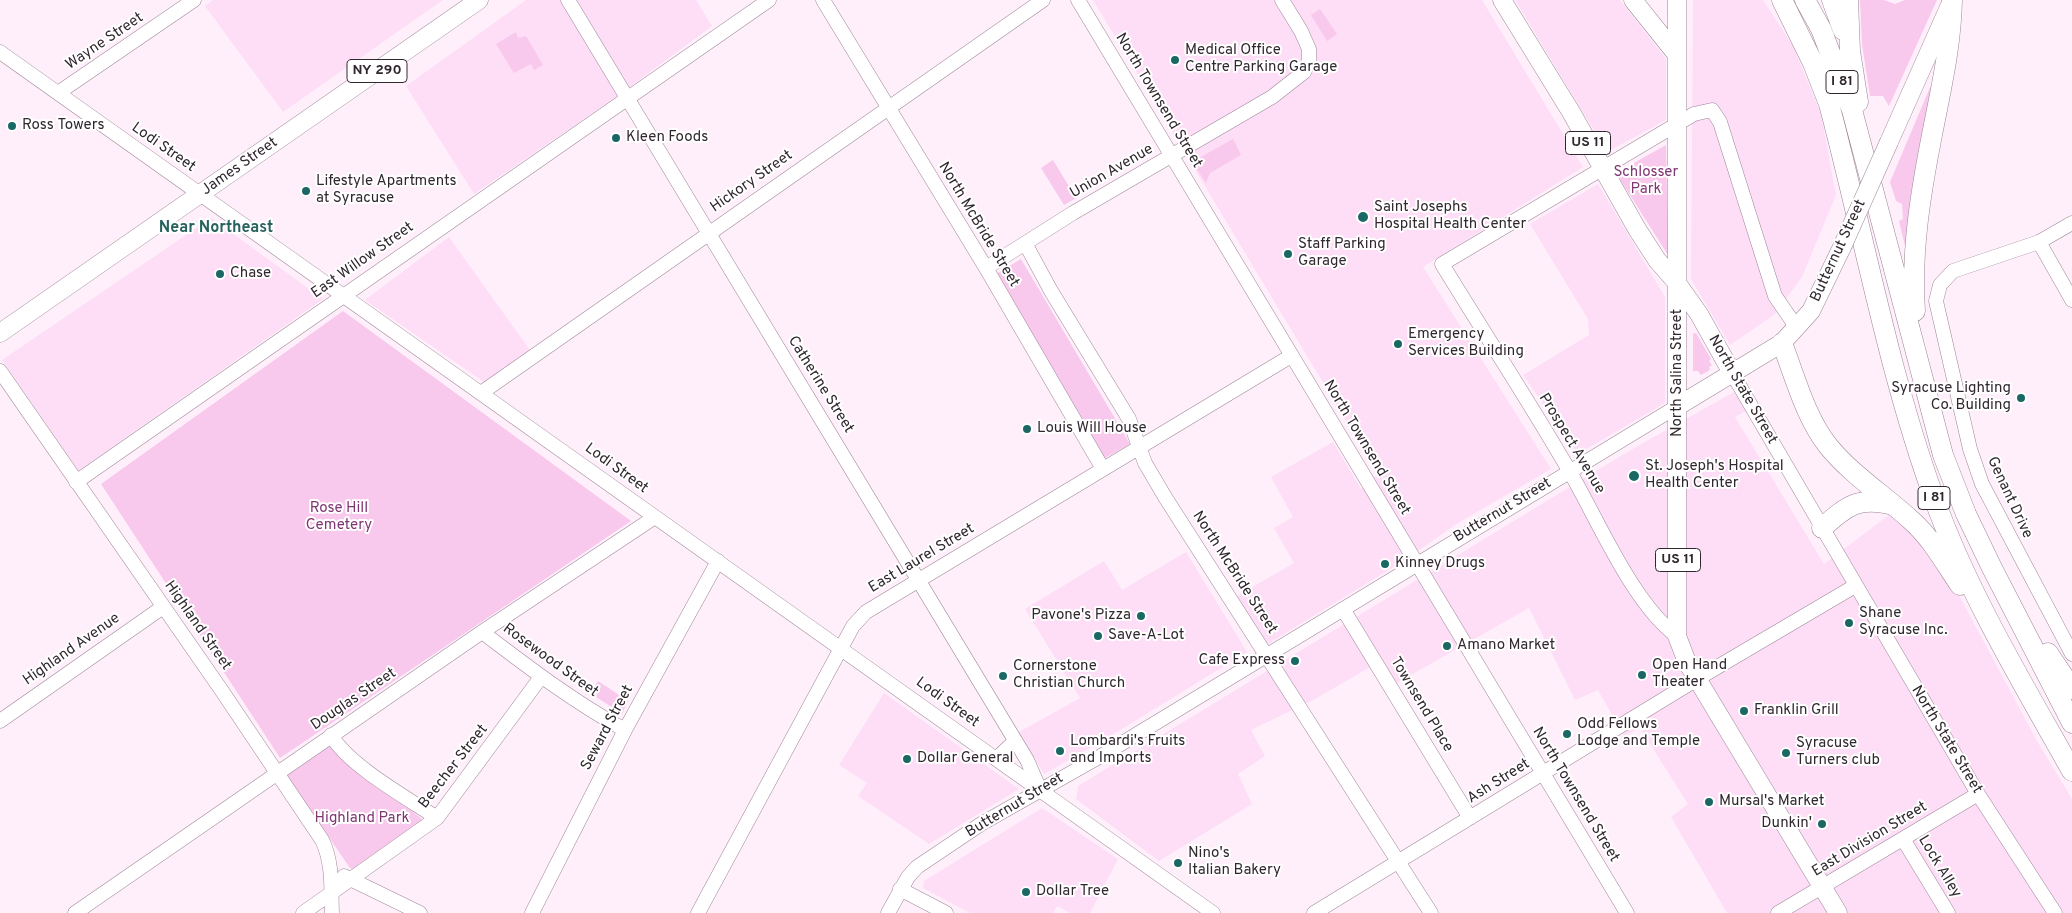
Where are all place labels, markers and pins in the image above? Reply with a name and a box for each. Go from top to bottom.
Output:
place label: Medical Office Centre Parking Garage [1185,42,1337,77]
marker: Medical Office Centre Parking Garage [1169,54,1181,66]
place label: Ross Towers [22,117,105,135]
marker: Ross Towers [6,120,18,132]
place label: Kleen Foods [626,129,708,147]
marker: Kleen Foods [610,132,622,144]
place label: Lifestyle Apartments at Syracuse [316,173,457,208]
marker: Lifestyle Apartments at Syracuse [300,185,312,197]
place label: Saint Josephs Hospital Health Center [1374,199,1526,234]
marker: Saint Josephs Hospital Health Center [1356,210,1370,224]
place label: Staff Parking Garage [1298,236,1386,271]
marker: Staff Parking Garage [1282,248,1294,260]
place label: Chase [230,265,271,283]
marker: Chase [214,268,226,280]
place label: Emergency Services Building [1408,326,1524,361]
marker: Emergency Services Building [1392,338,1404,350]
place label: Syracuse Lighting Co. Building [1891,380,2011,415]
marker: Syracuse Lighting Co. Building [2015,392,2027,404]
place label: Louis Will House [1037,420,1147,438]
marker: Louis Will House [1021,423,1033,435]
place label: St. Joseph's Hospital Health Center [1645,458,1784,493]
marker: St. Joseph's Hospital Health Center [1627,469,1641,483]
place label: Kinney Drugs [1395,555,1485,573]
marker: Kinney Drugs [1379,558,1391,570]
place label: Shane Syracuse Inc. [1859,605,1948,640]
place label: Pavone's Pizza [1031,607,1131,625]
marker: Pavone's Pizza [1135,610,1147,622]
marker: Shane Syracuse Inc. [1843,617,1855,629]
place label: Save-A-Lot [1108,627,1184,645]
marker: Save-A-Lot [1092,630,1104,642]
place label: Amano Market [1457,637,1555,655]
marker: Amano Market [1441,640,1453,652]
place label: Cafe Express [1198,652,1285,670]
marker: Cafe Express [1289,655,1301,667]
place label: Open Hand Theater [1652,657,1727,692]
place label: Cornerstone Christian Church [1013,658,1125,693]
marker: Open Hand Theater [1636,669,1648,681]
marker: Cornerstone Christian Church [997,670,1009,682]
place label: Franklin Grill [1754,702,1839,720]
marker: Franklin Grill [1738,705,1750,717]
place label: Odd Fellows Lodge and Temple [1577,716,1700,751]
marker: Odd Fellows Lodge and Temple [1561,728,1573,740]
place label: Lombardi's Fruits and Imports [1070,733,1185,768]
place label: Syracuse Turners club [1796,735,1880,770]
marker: Lombardi's Fruits and Imports [1054,745,1066,757]
marker: Syracuse Turners club [1780,747,1792,759]
place label: Dollar General [917,750,1014,768]
marker: Dollar General [901,753,913,765]
place label: Mursal's Market [1719,793,1824,811]
marker: Mursal's Market [1703,796,1715,808]
place label: Dunkin' [1761,815,1812,833]
marker: Dunkin' [1816,818,1828,830]
place label: Nino's Italian Bakery [1188,845,1281,880]
marker: Nino's Italian Bakery [1172,857,1184,869]
place label: Dollar Tree [1036,883,1109,901]
marker: Dollar Tree [1020,886,1032,898]

